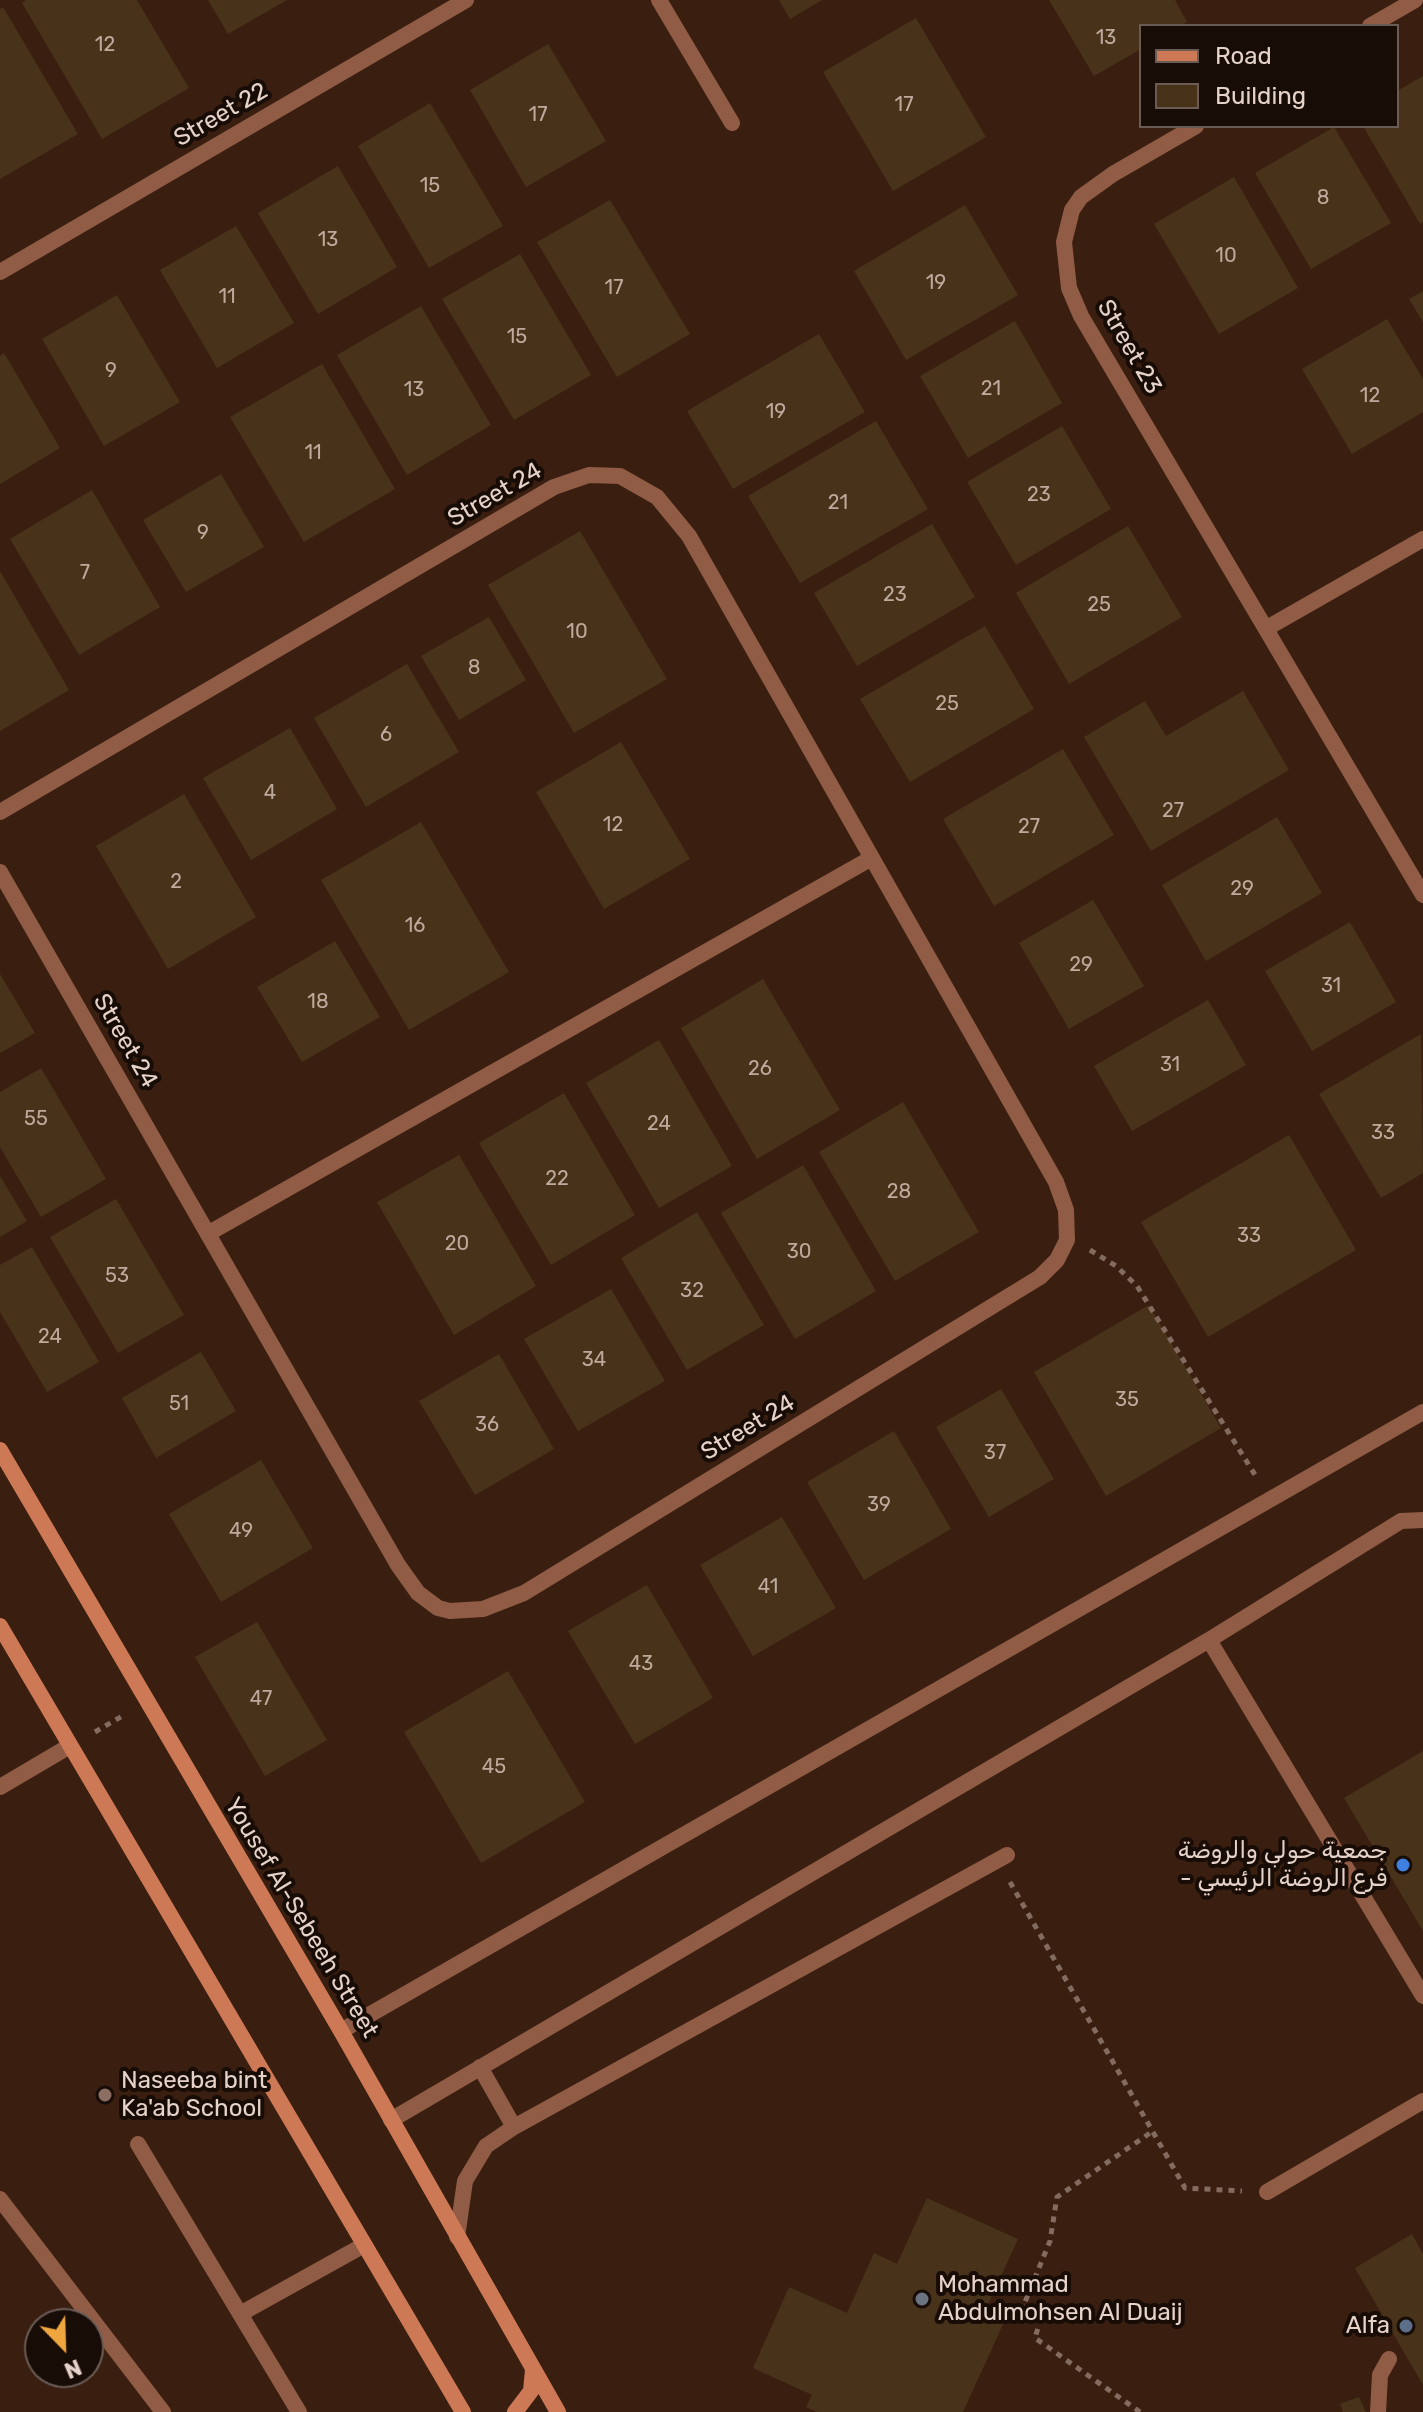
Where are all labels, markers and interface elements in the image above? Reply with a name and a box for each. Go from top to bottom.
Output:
legend [1139,24,1399,128]
house number: 13 [1096,26,1116,50]
house number: 12 [95,33,115,57]
text: Road [1215,42,1272,70]
street label: Street 22 [169,77,273,153]
text: Building [1215,82,1306,110]
house number: 17 [895,93,913,117]
house number: 17 [529,103,547,127]
house number: 15 [420,174,440,198]
house number: 8 [1317,186,1329,210]
house number: 13 [318,228,338,252]
house number: 10 [1215,244,1237,268]
house number: 19 [926,271,946,295]
house number: 17 [605,276,623,300]
house number: 11 [218,285,236,309]
street label: Street 23 [1091,295,1167,399]
house number: 15 [507,325,527,349]
house number: 9 [105,359,117,383]
house number: 21 [981,377,1001,401]
house number: 13 [404,378,424,402]
house number: 12 [1360,384,1380,408]
house number: 19 [766,400,786,424]
house number: 11 [304,441,322,465]
street label: Street 24 [443,457,547,533]
house number: 23 [1027,483,1051,507]
house number: 21 [828,491,848,515]
house number: 9 [197,521,209,545]
house number: 7 [80,561,90,585]
house number: 23 [883,583,907,607]
house number: 25 [1087,593,1111,617]
house number: 10 [566,620,588,644]
house number: 8 [468,656,480,680]
house number: 25 [935,692,959,716]
house number: 6 [380,723,392,747]
house number: 4 [264,781,276,805]
house number: 27 [1162,799,1184,823]
house number: 12 [603,813,623,837]
house number: 27 [1018,815,1040,839]
house number: 2 [170,870,182,894]
house number: 29 [1230,877,1254,901]
house number: 16 [405,914,425,938]
house number: 29 [1069,953,1093,977]
house number: 31 [1321,974,1341,998]
street label: Street 24 [87,989,163,1093]
house number: 18 [307,990,329,1014]
house number: 31 [1160,1053,1180,1077]
house number: 26 [748,1057,772,1081]
house number: 55 [24,1107,48,1131]
house number: 24 [647,1112,671,1136]
house number: 33 [1371,1121,1395,1145]
house number: 22 [545,1167,569,1191]
house number: 28 [887,1180,911,1204]
house number: 33 [1237,1224,1261,1248]
house number: 20 [445,1232,469,1256]
house number: 30 [787,1240,811,1264]
house number: 53 [105,1264,129,1288]
house number: 32 [680,1279,704,1303]
house number: 24 [38,1325,62,1349]
house number: 34 [582,1348,606,1372]
house number: 35 [1115,1388,1139,1412]
street label: Street 24 [696,1389,800,1467]
house number: 51 [169,1392,189,1416]
house number: 36 [475,1413,499,1437]
house number: 37 [984,1441,1006,1465]
house number: 39 [867,1493,891,1517]
house number: 49 [229,1519,253,1543]
house number: 41 [758,1575,778,1599]
house number: 43 [629,1652,653,1676]
house number: 47 [250,1687,272,1711]
house number: 45 [482,1755,506,1779]
street label: Yousef Al-Sebeeh Street [218,1793,384,2043]
place label: جمعية حولي والروضة - فرع الروضة الرئيسي [1178,1837,1387,1893]
marker: جمعية حولي والروضة - فرع الروضة الرئيسي [1394,1856,1412,1874]
place label: Naseeba bint Ka'ab School [121,2067,267,2123]
marker: Naseeba bint Ka'ab School [96,2086,114,2104]
place label: Mohammad Abdulmohsen Al Duaij [938,2271,1183,2327]
marker: Mohammad Abdulmohsen Al Duaij [913,2290,931,2308]
north arrow [24,2308,104,2388]
place label: Alfa [1346,2312,1390,2340]
marker: Alfa [1397,2317,1415,2335]
text: N [60,2353,85,2384]

